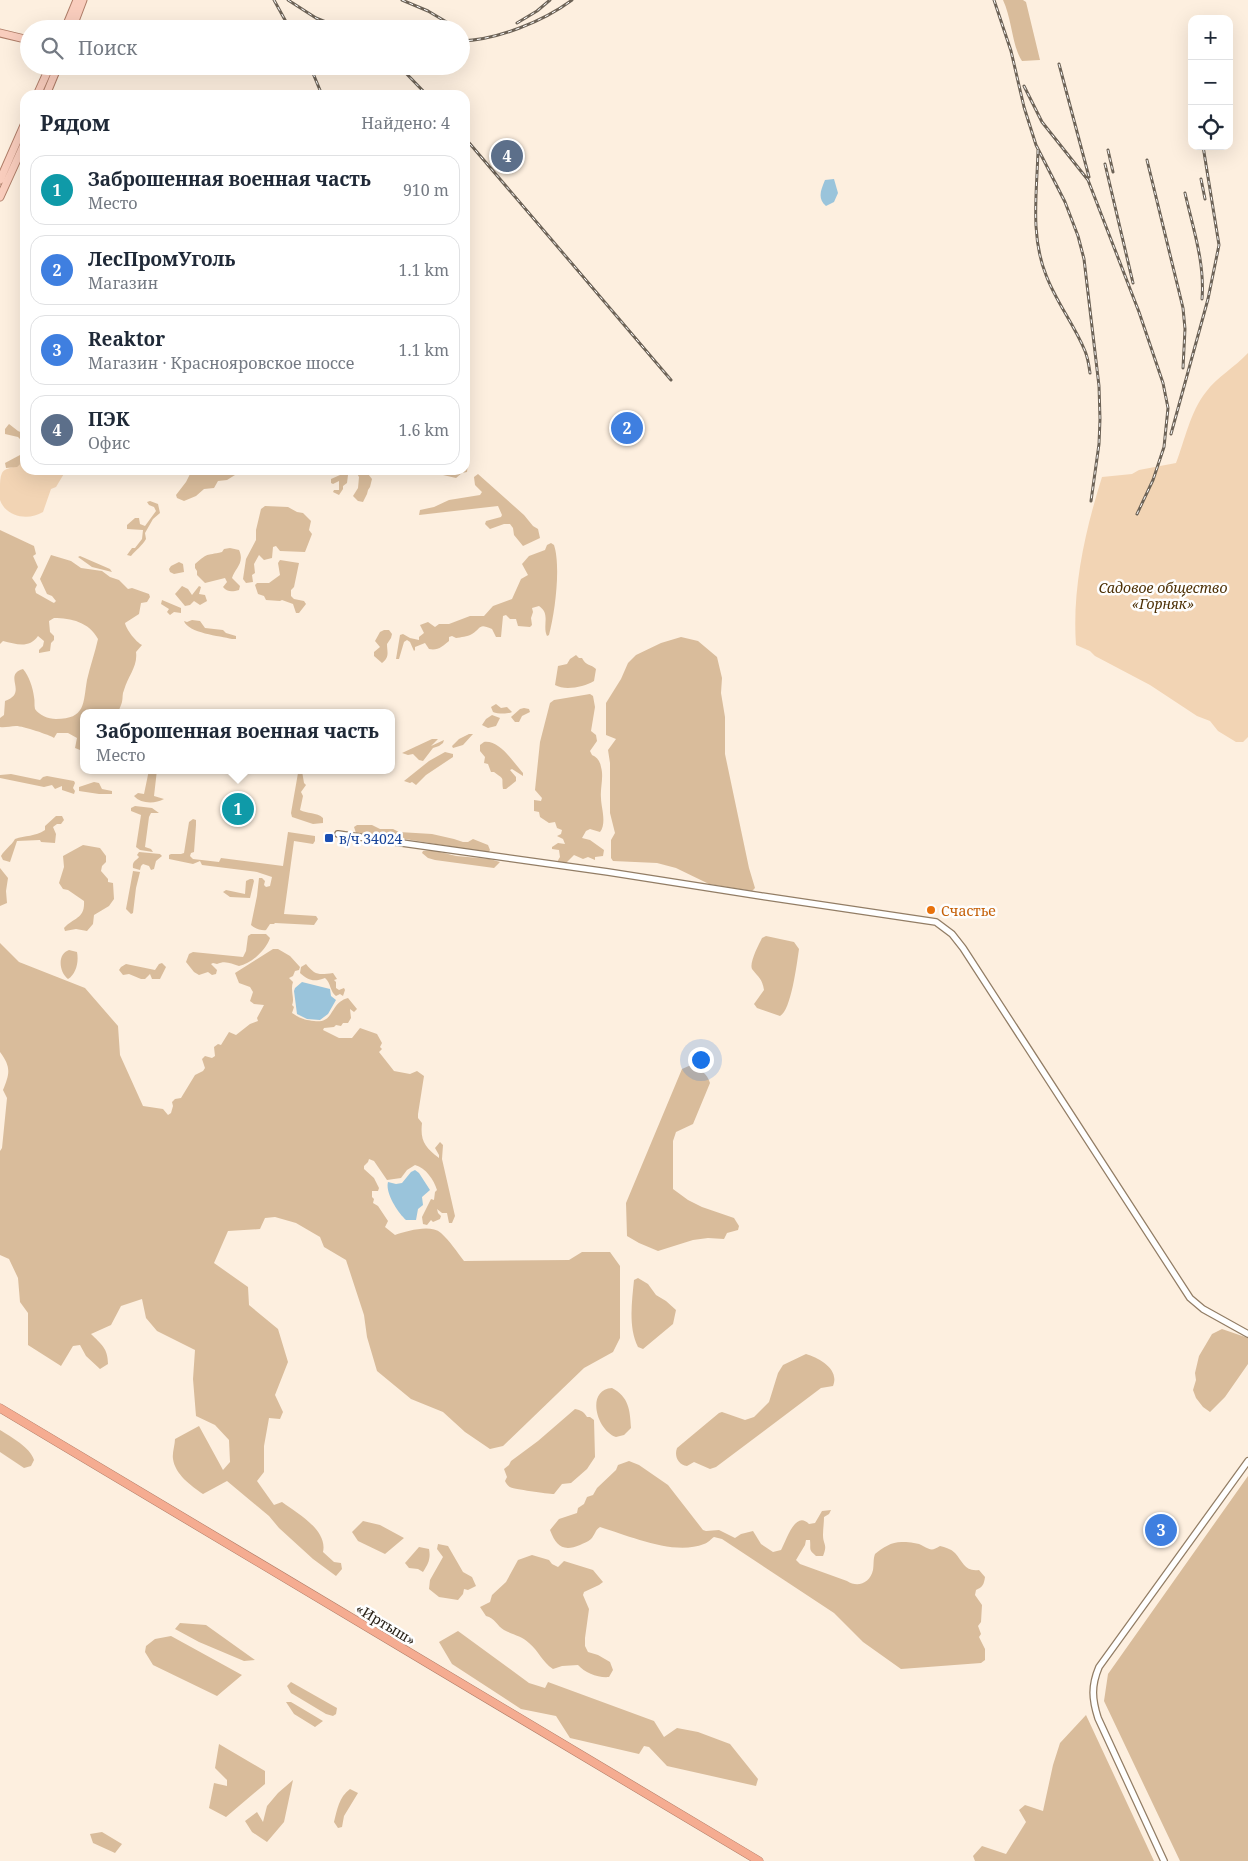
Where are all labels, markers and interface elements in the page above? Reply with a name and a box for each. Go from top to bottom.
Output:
map controls [1188,15,1233,150]
button: + [1188,15,1233,60]
search box [20,20,470,75]
icon: search [38,34,66,62]
text: Поиск [78,35,137,61]
button: − [1188,60,1233,105]
button: locate [1188,105,1233,150]
text: Рядом [40,109,110,137]
text: Найдено: 4 [361,112,450,134]
pin: 4 [491,137,523,175]
text: Заброшенная военная часть [88,166,371,192]
text: 1 [52,179,62,201]
text: 910 m [403,179,449,201]
text: Место [88,192,137,214]
text: ЛесПромУголь [88,246,235,272]
text: 2 [52,259,62,281]
text: 1.1 km [398,259,449,281]
text: Магазин [88,272,158,294]
text: Reaktor [88,326,165,352]
text: 3 [52,339,62,361]
text: 1.1 km [398,339,449,361]
text: Магазин · Краснояровское шоссе [88,352,354,374]
text: ПЭК [88,406,130,432]
pin: 2 [611,409,643,447]
text: 4 [52,419,62,441]
text: 1.6 km [398,419,449,441]
text: Офис [88,432,130,454]
park label: Садовое общество «Горняк» [1098,578,1228,613]
popup [80,709,395,774]
text: Заброшенная военная часть [96,718,379,744]
text: Место [96,744,146,766]
pin: 1 [222,790,254,828]
place label: в/ч 34024 [339,829,403,848]
marker: в/ч 34024 [323,832,335,844]
place label: Счастье [941,901,996,920]
marker: Счастье [925,904,937,916]
your location [688,1047,714,1073]
pin: 3 [1145,1511,1177,1549]
street label: «Иртыш» [353,1599,419,1649]

